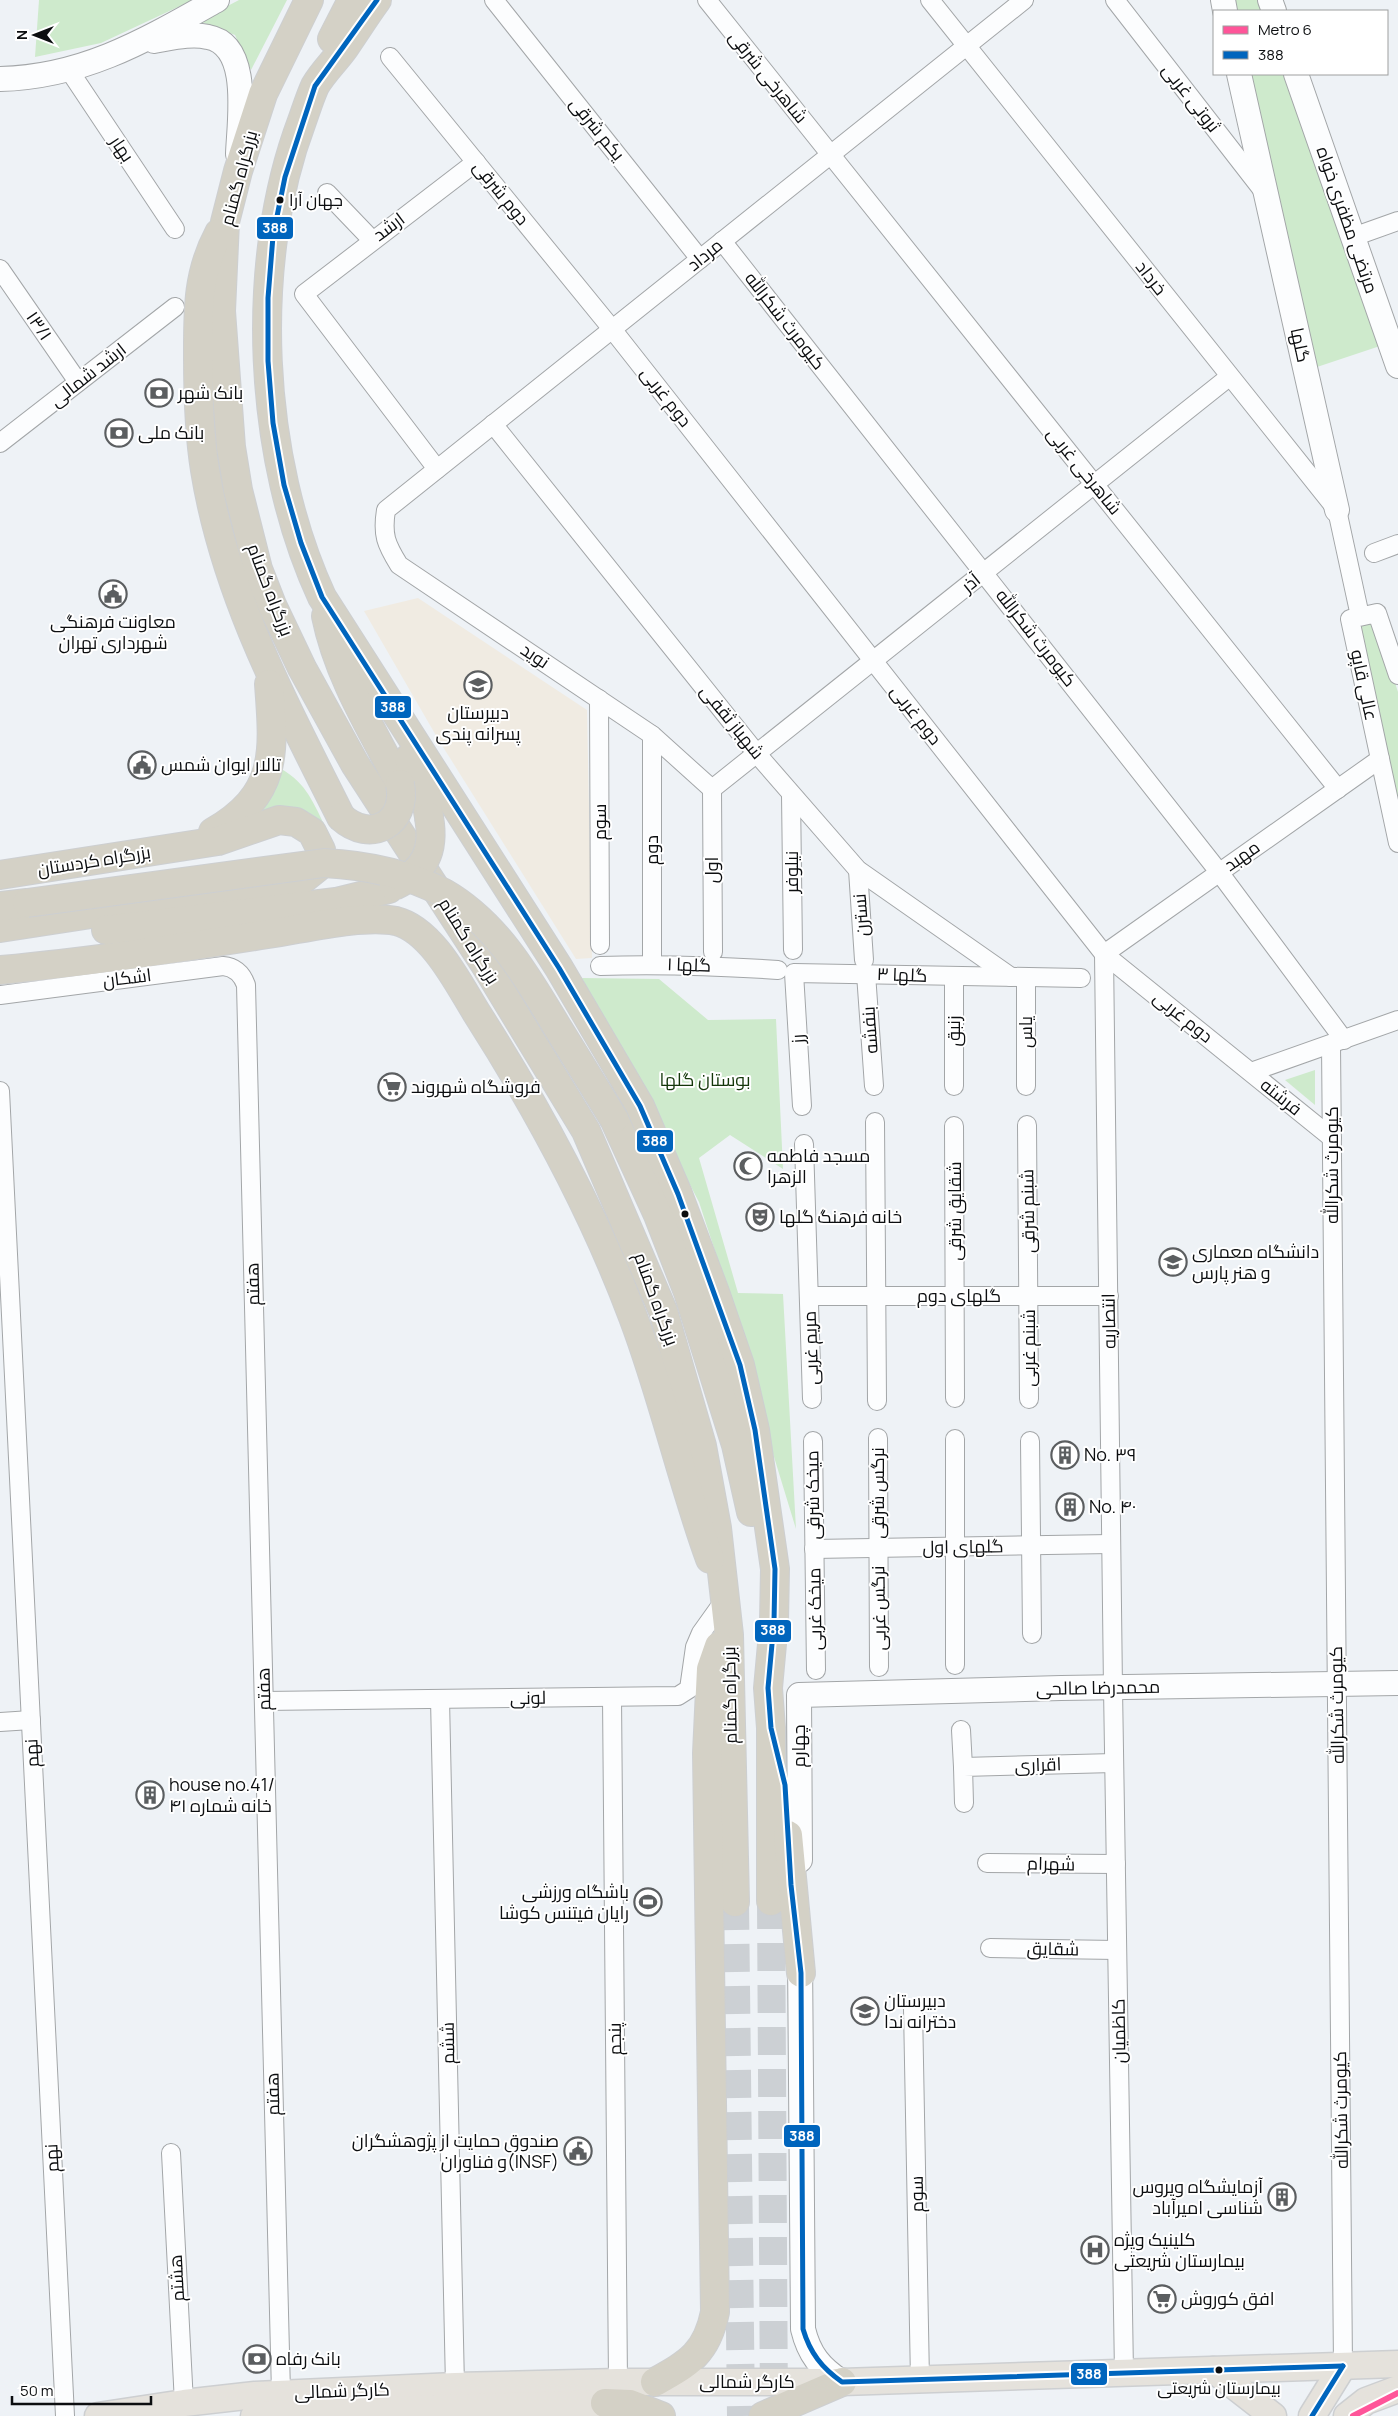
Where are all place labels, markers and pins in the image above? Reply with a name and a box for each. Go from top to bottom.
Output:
place label: جهان آرا [289,188,343,211]
marker: جهان آرا [275,195,285,205]
bank icon: بانک شهر [144,378,174,408]
place label: بانک شهر [177,380,243,404]
bank icon: بانک ملی [104,418,134,448]
place label: بانک ملی [138,420,204,444]
public building icon: معاونت فرهنگی شهرداری تهران [98,579,128,609]
place label: معاونت فرهنگی شهرداری تهران [50,609,176,654]
school or university icon: دبیرستان پسرانه پندی [463,670,493,700]
place label: دبیرستان پسرانه پندی [436,700,521,746]
public building icon: تالار ایوان شمس [127,750,157,780]
place label: تالار ایوان شمس [161,752,281,776]
supermarket icon: فروشگاه شهروند [377,1072,407,1102]
place label: فروشگاه شهروند [411,1074,541,1098]
place label: مسجد فاطمه الزهرا [767,1143,870,1188]
mosque icon: مسجد فاطمه الزهرا [733,1151,763,1181]
theatre icon: خانه فرهنگ گلها [745,1202,775,1232]
place label: خانه فرهنگ گلها [779,1204,902,1228]
unlabelled marker [680,1209,690,1219]
place label: دانشگاه معماری و هنر پارس [1192,1239,1319,1285]
school or university icon: دانشگاه معماری و هنر پارس [1158,1247,1188,1277]
building icon: No. ۳۹ [1050,1440,1080,1470]
place label: No. ۳۹ [1084,1442,1136,1466]
building icon: No. ۴۰ [1055,1492,1085,1522]
place label: No. ۴۰ [1089,1494,1136,1518]
place label: house no.41/ خانه شماره ۴۱ [169,1772,275,1817]
building icon: house no.41/ خانه شماره ۴۱ [135,1780,165,1810]
place label: باشگاه ورزشی رایان فیتنس کوشا [499,1879,629,1924]
sports icon: باشگاه ورزشی رایان فیتنس کوشا [633,1887,663,1917]
place label: دبیرستان دخترانه ندا [884,1988,956,2033]
school or university icon: دبیرستان دخترانه ندا [850,1996,880,2026]
place label: صندوق حمایت از پژوهشگران و فناوران(INSF) [352,2128,559,2173]
public building icon: صندوق حمایت از پژوهشگران و فناوران(INSF) [563,2136,593,2166]
place label: آزمایشگاه ویروس شناسی امیرآباد [1132,2174,1263,2219]
building icon: آزمایشگاه ویروس شناسی امیرآباد [1267,2182,1297,2212]
place label: کلینیک ویژه بیمارستان شریعتی [1114,2227,1245,2272]
hospital icon: کلینیک ویژه بیمارستان شریعتی [1080,2235,1110,2265]
supermarket icon: افق کوروش [1147,2284,1177,2314]
place label: افق کوروش [1181,2286,1274,2311]
bank icon: بانک رفاه [242,2344,272,2374]
place label: بانک رفاه [276,2346,341,2370]
marker: بیمارستان شریعتی [1214,2365,1224,2375]
place label: بیمارستان شریعتی [1157,2376,1281,2399]

